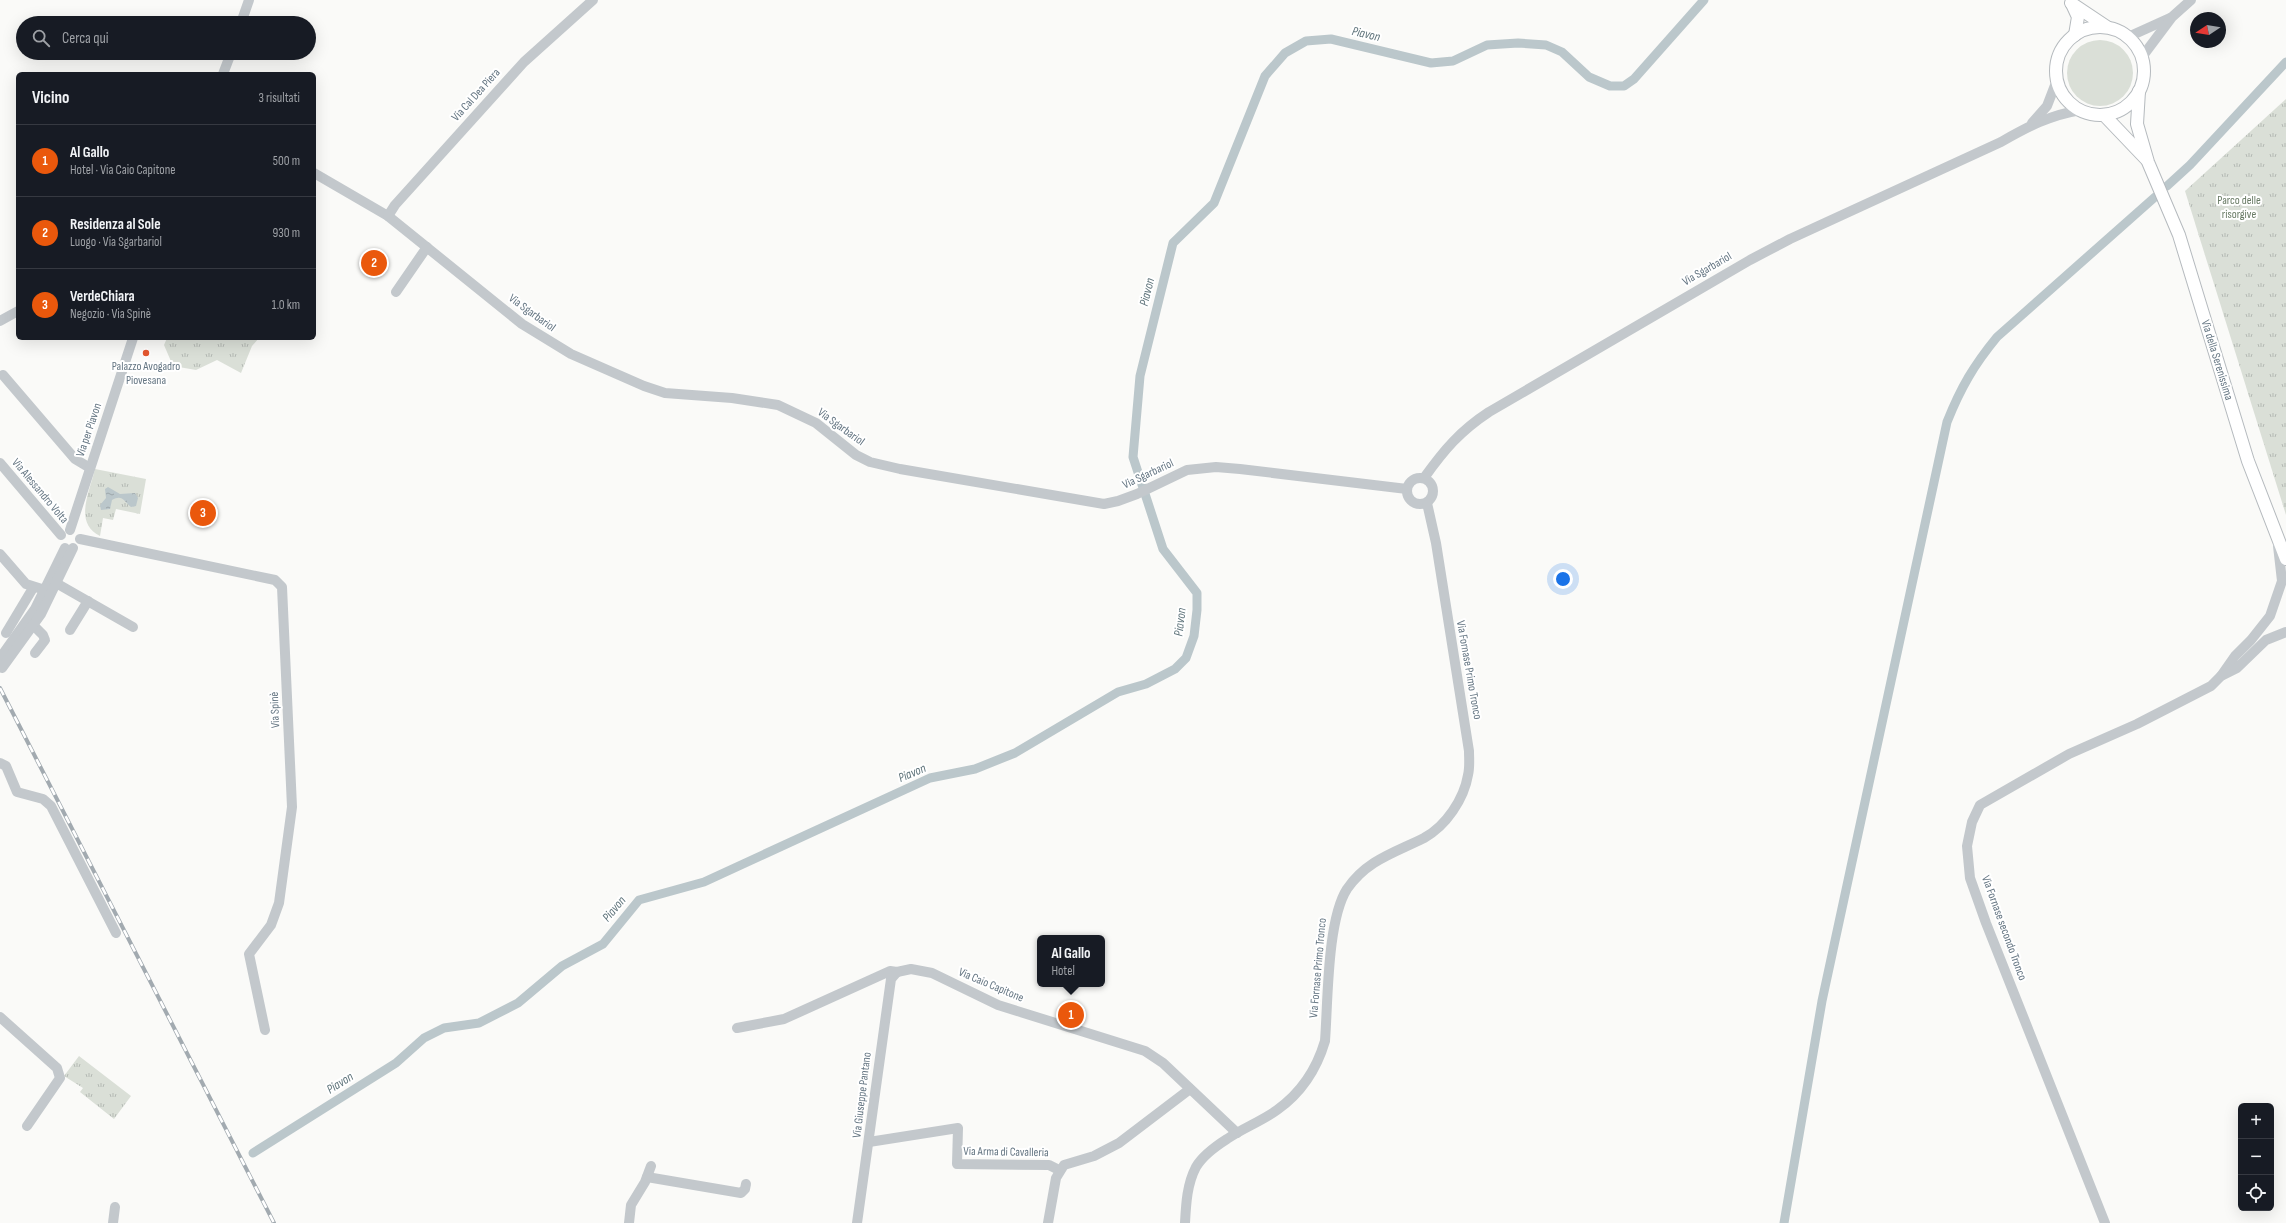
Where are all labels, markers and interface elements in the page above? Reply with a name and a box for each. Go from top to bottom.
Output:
north arrow [2190,12,2226,48]
search box [16,16,316,60]
water label: Piavon [1350,23,1382,45]
icon: search [30,27,52,49]
text: Cerca qui [62,29,109,48]
street label: Via Cal Dea Piera [448,65,504,124]
text: Vicino [32,88,69,108]
text: 3 risultati [259,90,300,106]
text: Al Gallo [70,143,109,162]
text: 1 [42,153,48,169]
text: 500 m [273,153,300,169]
text: Hotel · Via Caio Capitone [70,162,175,178]
park label: Parco delle risorgive [2217,193,2261,222]
text: Residenza al Sole [70,215,161,234]
text: 2 [42,225,48,241]
text: 930 m [273,225,300,241]
text: Luogo · Via Sgarbariol [70,234,162,250]
pin: 2 [361,248,387,278]
street label: Via Sgarbariol [1680,249,1734,289]
water label: Piavon [1136,276,1158,308]
text: VerdeChiara [70,287,135,306]
street label: Via Sgarbariol [506,291,558,335]
text: 3 [42,297,48,313]
text: 1.0 km [272,297,300,313]
text: Negozio · Via Spinè [70,306,151,322]
street label: Via della Serenissima [2198,318,2236,402]
marker: Palazzo Avogadro Piovesana [141,348,151,358]
place label: Palazzo Avogadro Piovesana [112,359,180,388]
street label: Via per Piavon [73,401,105,459]
street label: Via Sgarbariol [815,405,867,449]
street label: Via Alessandro Volta [8,455,72,527]
street label: Via Sgarbariol [1120,456,1176,492]
pin: 3 [190,498,216,528]
your location [1553,569,1573,589]
water label: Piavon [1170,606,1190,637]
street label: Via Fornase Primo Tronco [1453,619,1485,721]
street label: Via Spinè [267,691,283,728]
water label: Piavon [896,760,929,786]
street label: Via Fornase secondo Tronco [1978,873,2030,983]
water label: Piavon [599,893,630,925]
street label: Via Fornase Primo Tronco [1306,917,1330,1019]
popup [1037,935,1105,987]
text: Al Gallo [1051,944,1091,963]
text: Hotel [1051,963,1075,979]
street label: Via Caio Capitone [956,965,1026,1006]
pin: 1 [1058,1000,1084,1030]
street label: Via Giuseppe Pantano [849,1051,875,1139]
water label: Piavon [324,1068,357,1097]
map controls [2238,1103,2274,1211]
button: + [2238,1103,2274,1139]
button: − [2238,1139,2274,1175]
street label: Via Arma di Cavalleria [963,1144,1049,1160]
button: locate [2238,1175,2274,1211]

